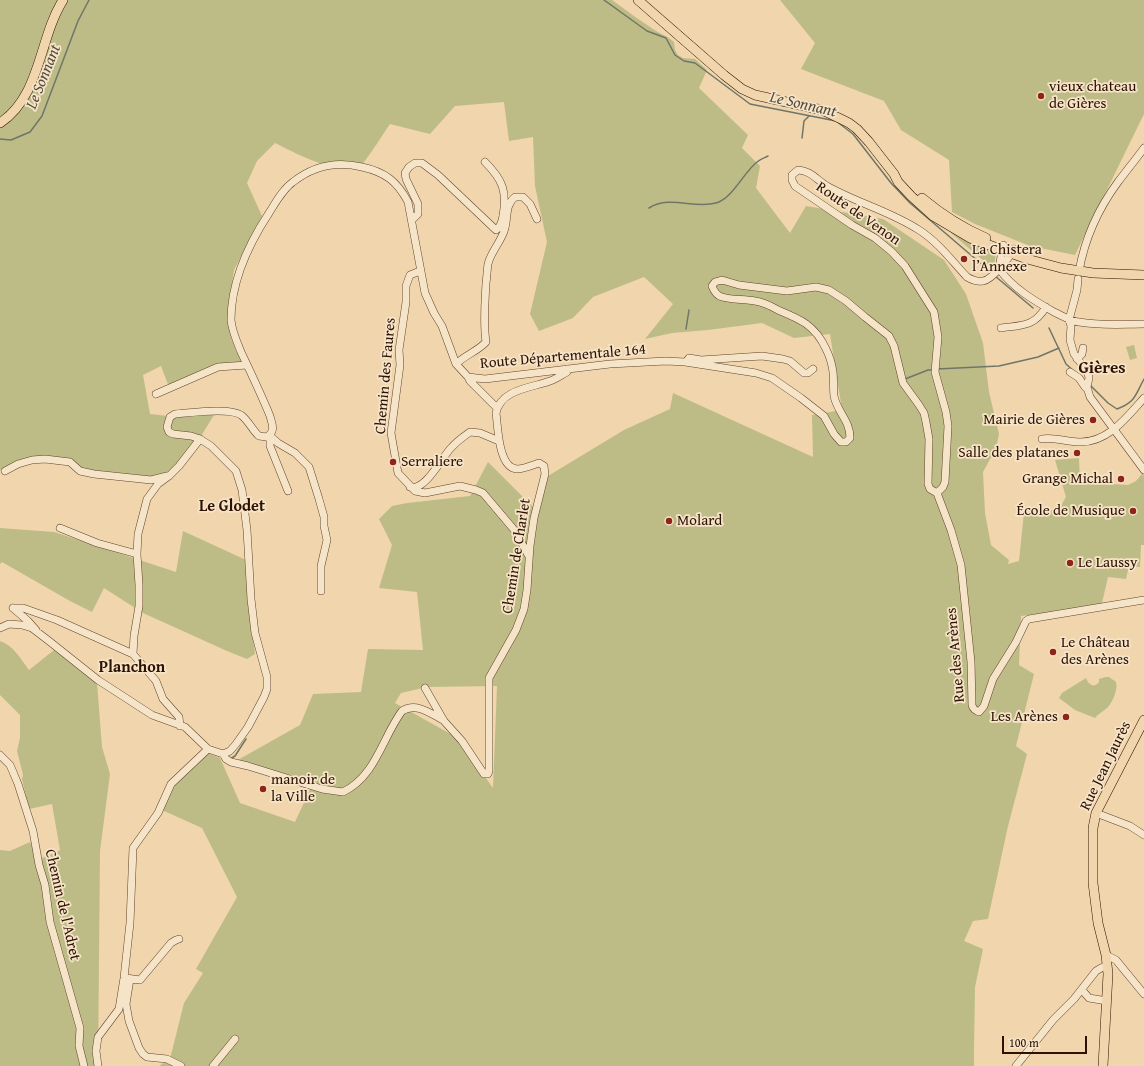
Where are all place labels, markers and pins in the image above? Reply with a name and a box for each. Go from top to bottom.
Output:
place label: vieux chateau de Gières [1049,78,1136,113]
marker: vieux chateau de Gières [1036,91,1046,101]
place label: La Chistera l’Annexe [972,241,1042,276]
marker: La Chistera l’Annexe [959,254,969,264]
place label: Mairie de Gières [983,411,1085,429]
marker: Mairie de Gières [1088,415,1098,425]
place label: Salle des platanes [958,444,1069,462]
marker: Salle des platanes [1072,448,1082,458]
place label: Serraliere [401,453,463,471]
marker: Serraliere [388,457,398,467]
place label: Grange Michal [1022,470,1113,488]
marker: Grange Michal [1116,474,1126,484]
place label: École de Musique [1017,502,1125,520]
marker: École de Musique [1128,506,1138,516]
place label: Molard [677,512,722,530]
marker: Molard [664,516,674,526]
place label: Le Laussy [1078,554,1138,572]
marker: Le Laussy [1065,558,1075,568]
place label: Le Château des Arènes [1061,634,1130,669]
marker: Le Château des Arènes [1048,647,1058,657]
place label: Les Arènes [991,708,1058,726]
marker: Les Arènes [1061,712,1071,722]
place label: manoir de la Ville [271,771,335,806]
marker: manoir de la Ville [258,784,268,794]

